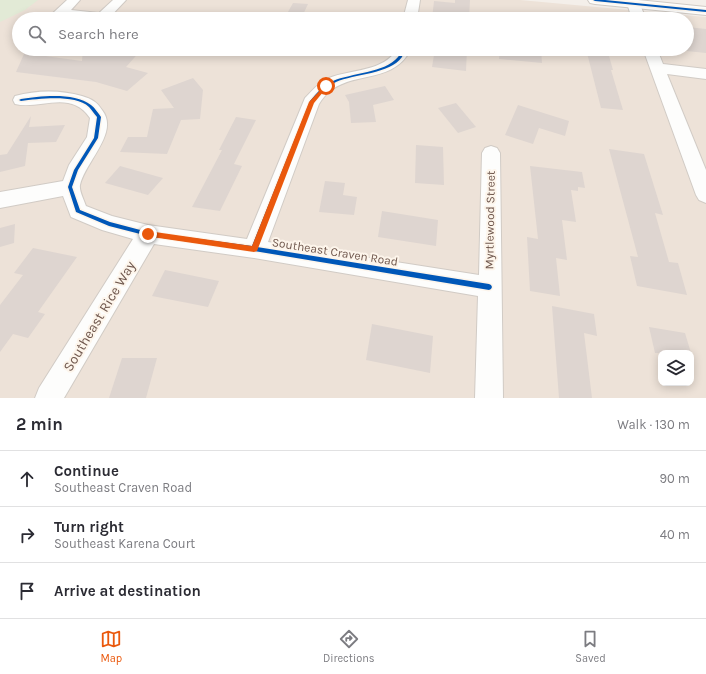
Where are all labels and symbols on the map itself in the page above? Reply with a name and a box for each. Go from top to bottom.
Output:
route start [317,77,335,95]
street label: Myrtlewood Street [482,170,498,270]
route end [139,225,157,243]
street label: Southeast Craven Road [271,235,399,269]
street label: Southeast Rice Way [60,258,139,375]

